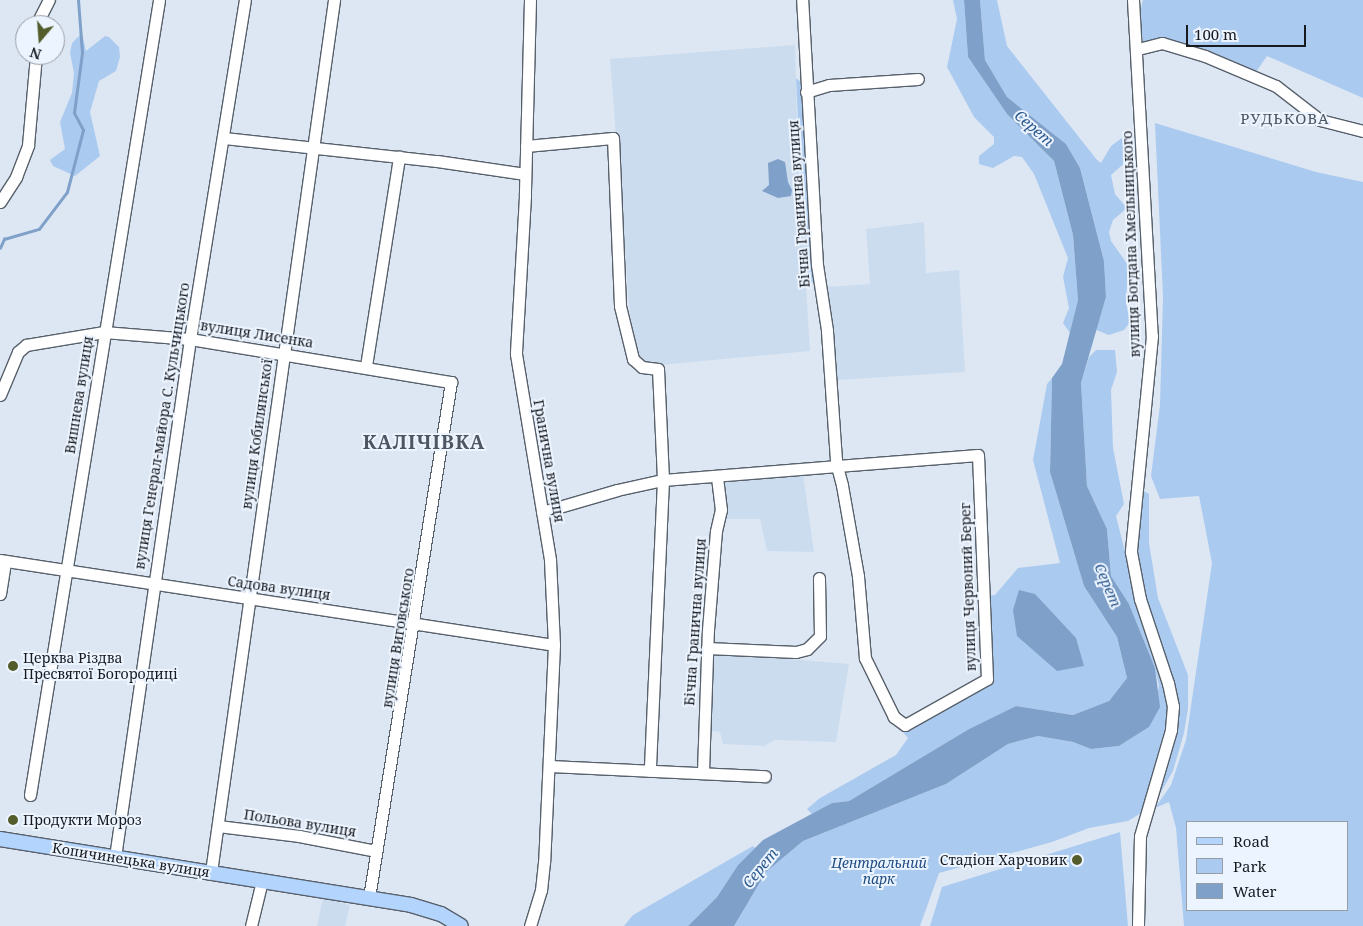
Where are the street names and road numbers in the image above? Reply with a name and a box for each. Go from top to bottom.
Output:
street label: Бічна Гранична вулиця [785,120,813,288]
street label: вулиця Богдана Хмельницького [1119,130,1143,358]
street label: вулиця Генерал-майора С. Кульчицького [131,281,193,571]
street label: вулиця Лисенка [199,317,315,351]
street label: Вишнева вулиця [61,335,97,455]
street label: вулиця Кобилянської [238,358,276,510]
street label: Гранична вулиця [530,398,568,524]
street label: вулиця Червоний Берег [957,502,979,672]
street label: Бічна Гранична вулиця [681,538,709,706]
street label: вулиця Виговського [379,567,417,709]
street label: Садова вулиця [227,572,331,604]
street label: Польова вулиця [243,806,357,840]
street label: Копичинецька вулиця [51,839,211,881]

